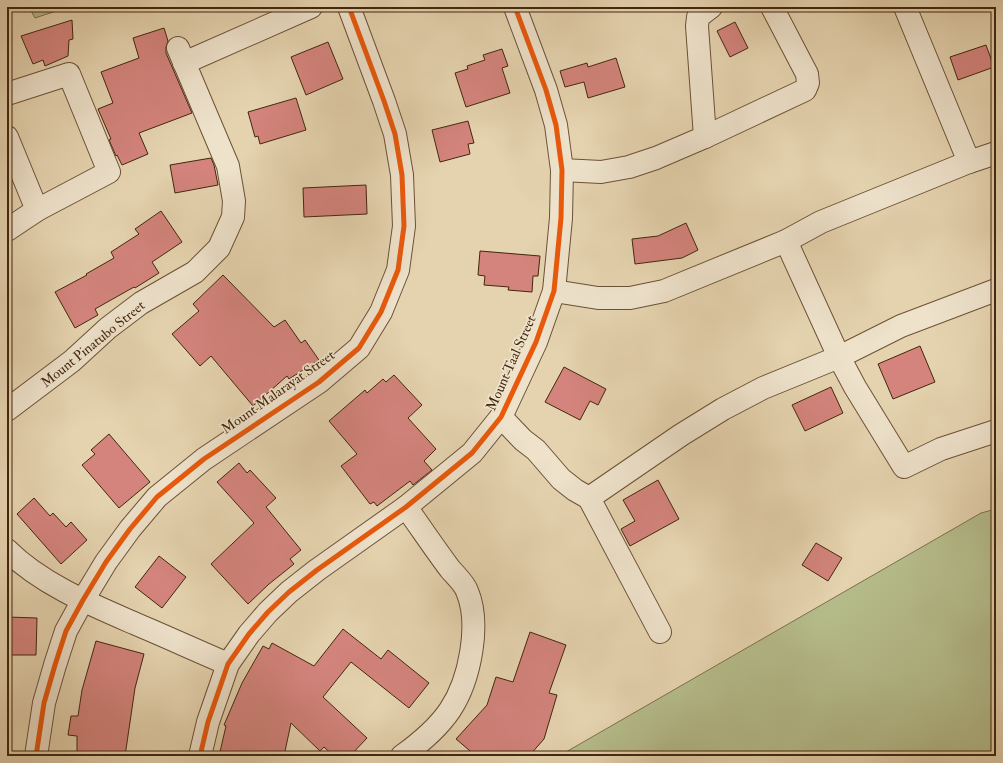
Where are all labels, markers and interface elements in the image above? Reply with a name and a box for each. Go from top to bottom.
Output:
street label: Mount Pinatubo Street [38,297,149,391]
street label: Mount Taal Street [482,312,540,413]
street label: Mount Malarayat Street [218,346,339,438]

